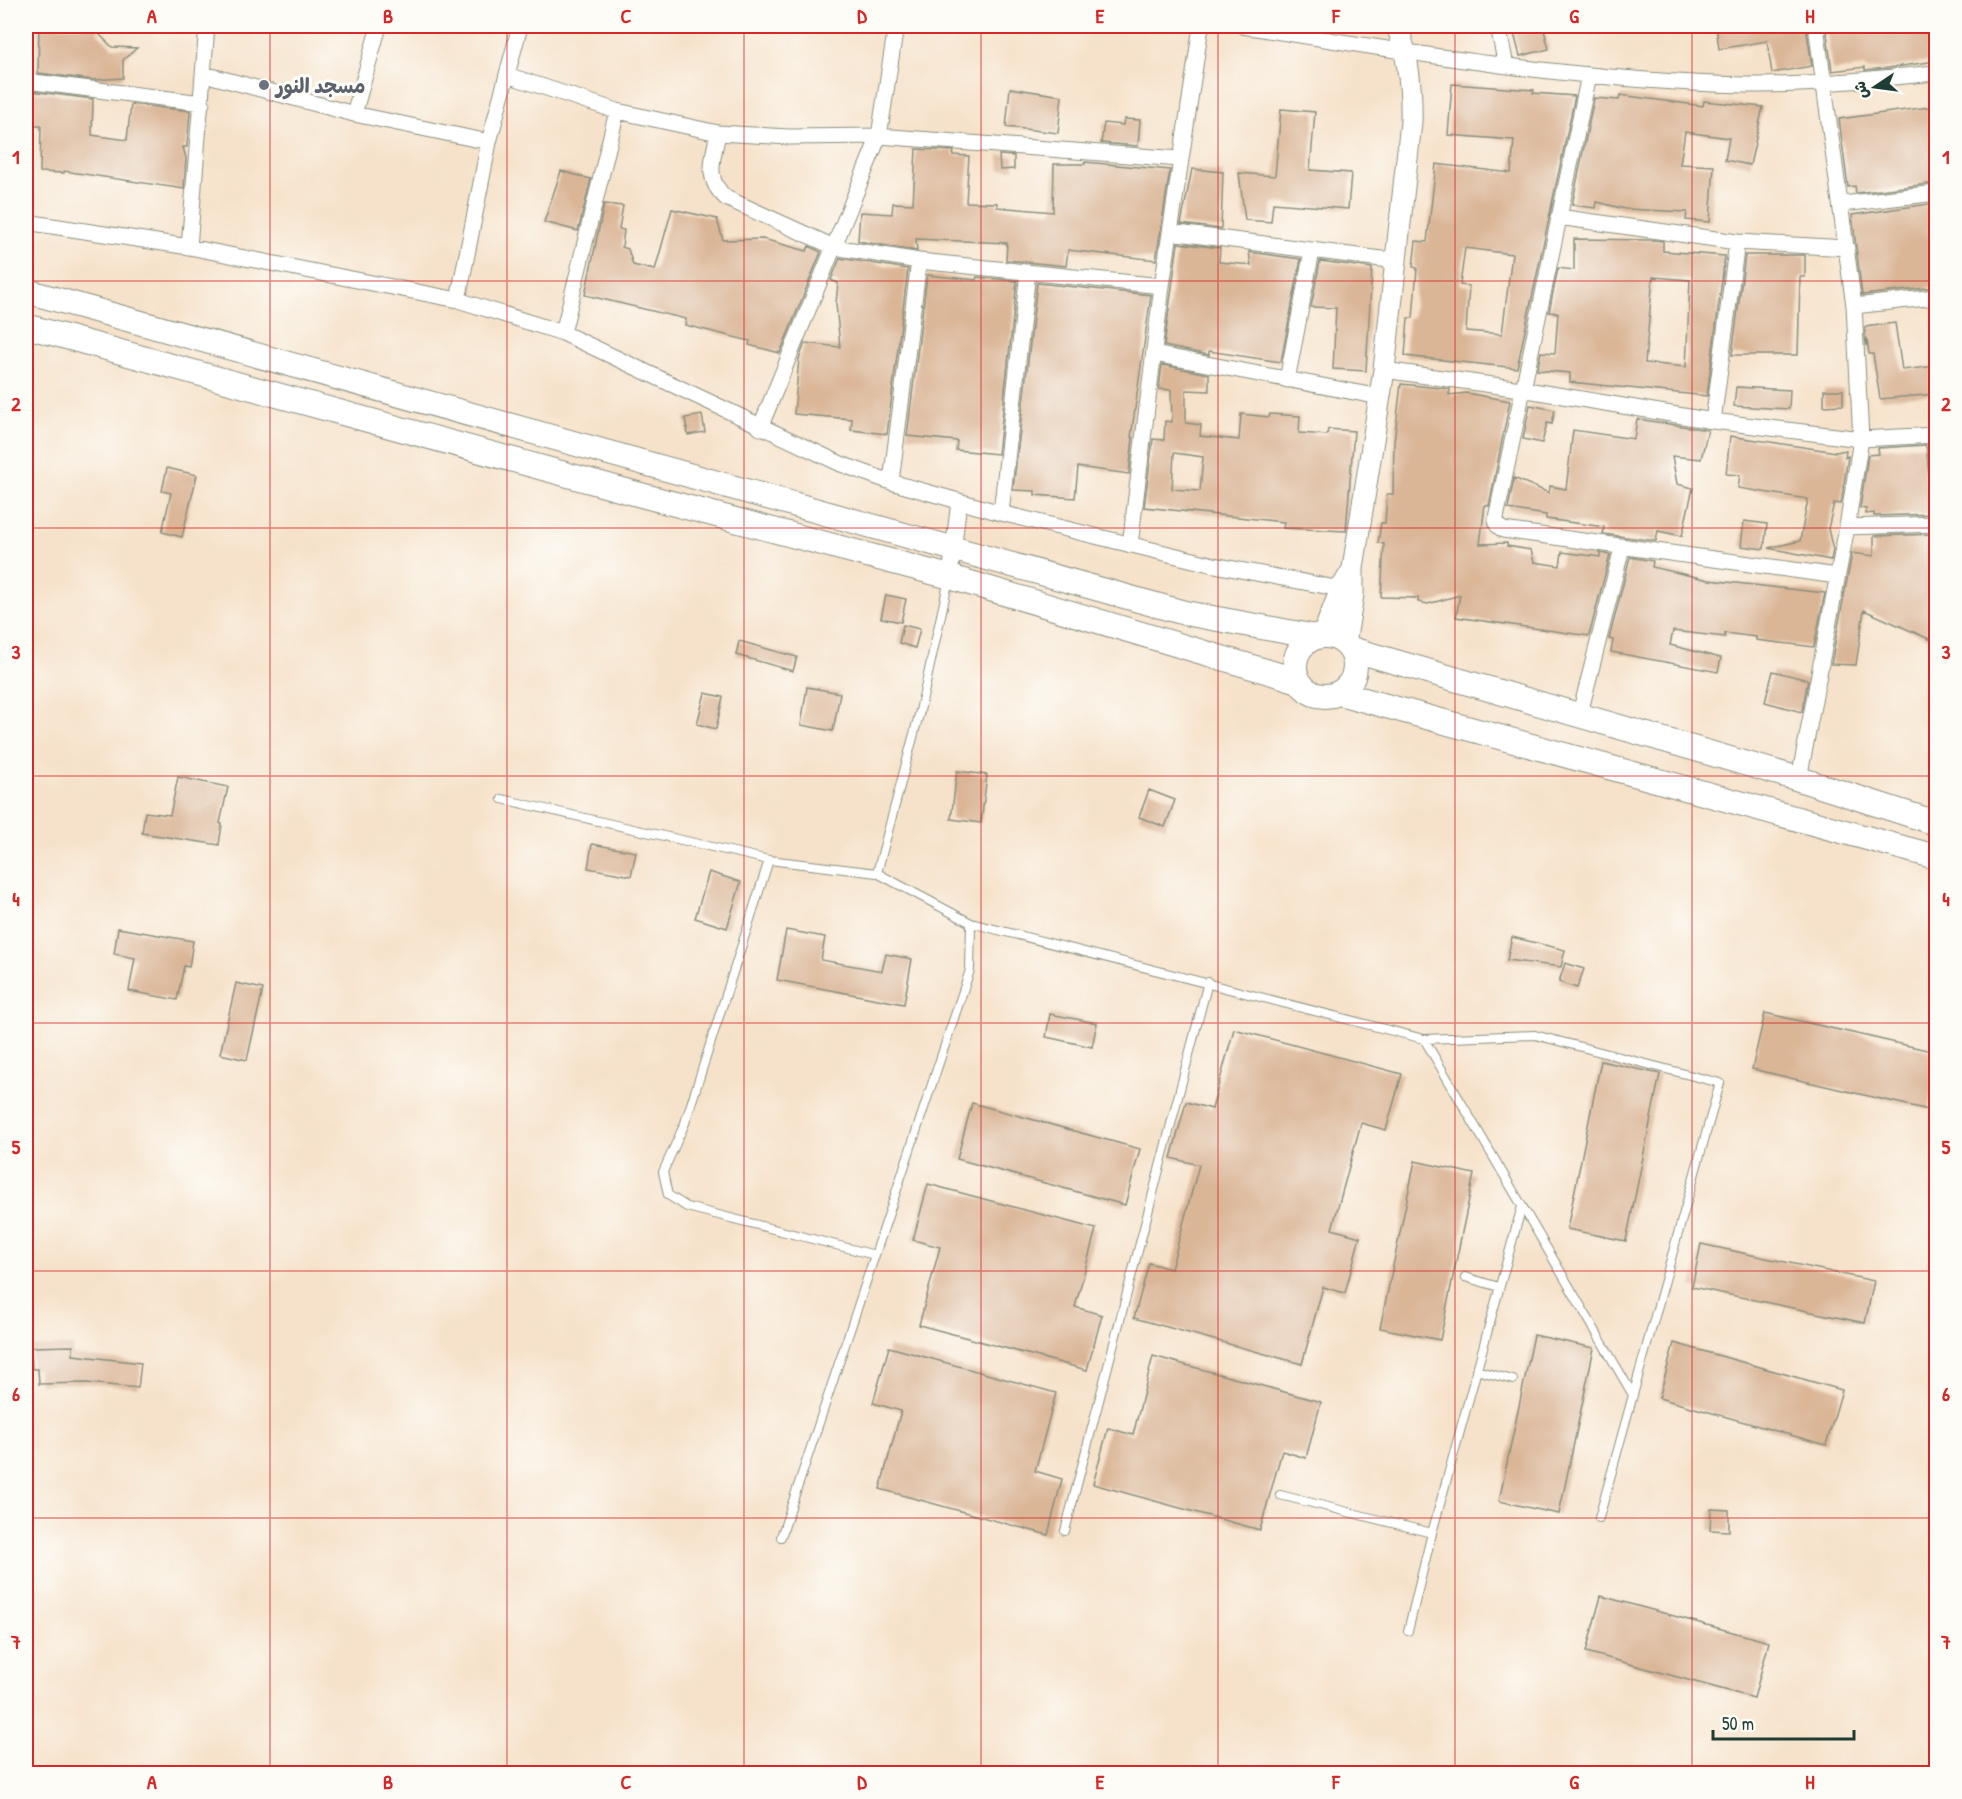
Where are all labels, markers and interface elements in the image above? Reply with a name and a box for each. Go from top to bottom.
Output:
text: A [147,2,157,29]
text: B [383,2,393,29]
text: C [621,2,632,29]
text: D [857,2,867,29]
text: E [1096,2,1105,29]
text: F [1331,2,1341,29]
text: G [1569,2,1579,29]
text: H [1805,2,1815,29]
north arrow [1845,57,1905,117]
place label: مسجد النور [274,72,365,100]
marker: مسجد النور [257,78,271,92]
text: ش [1848,79,1873,101]
text: 1 [12,143,20,170]
text: 1 [1942,143,1950,170]
text: 2 [11,390,21,417]
text: 2 [1941,390,1951,417]
text: 3 [12,638,21,665]
text: 3 [1942,638,1951,665]
text: 4 [12,885,20,912]
text: 4 [1942,885,1950,912]
text: 5 [12,1133,21,1160]
text: 5 [1942,1133,1951,1160]
text: 6 [12,1380,20,1407]
text: 6 [1942,1380,1950,1407]
text: 7 [10,1628,21,1655]
text: 7 [1940,1628,1951,1655]
scale bar [1713,1703,1854,1741]
text: 50 m [1722,1711,1754,1736]
text: A [147,1768,157,1795]
text: B [383,1768,393,1795]
text: C [621,1768,632,1795]
text: D [857,1768,867,1795]
text: E [1096,1768,1105,1795]
text: F [1331,1768,1341,1795]
text: G [1569,1768,1579,1795]
text: H [1805,1768,1815,1795]

